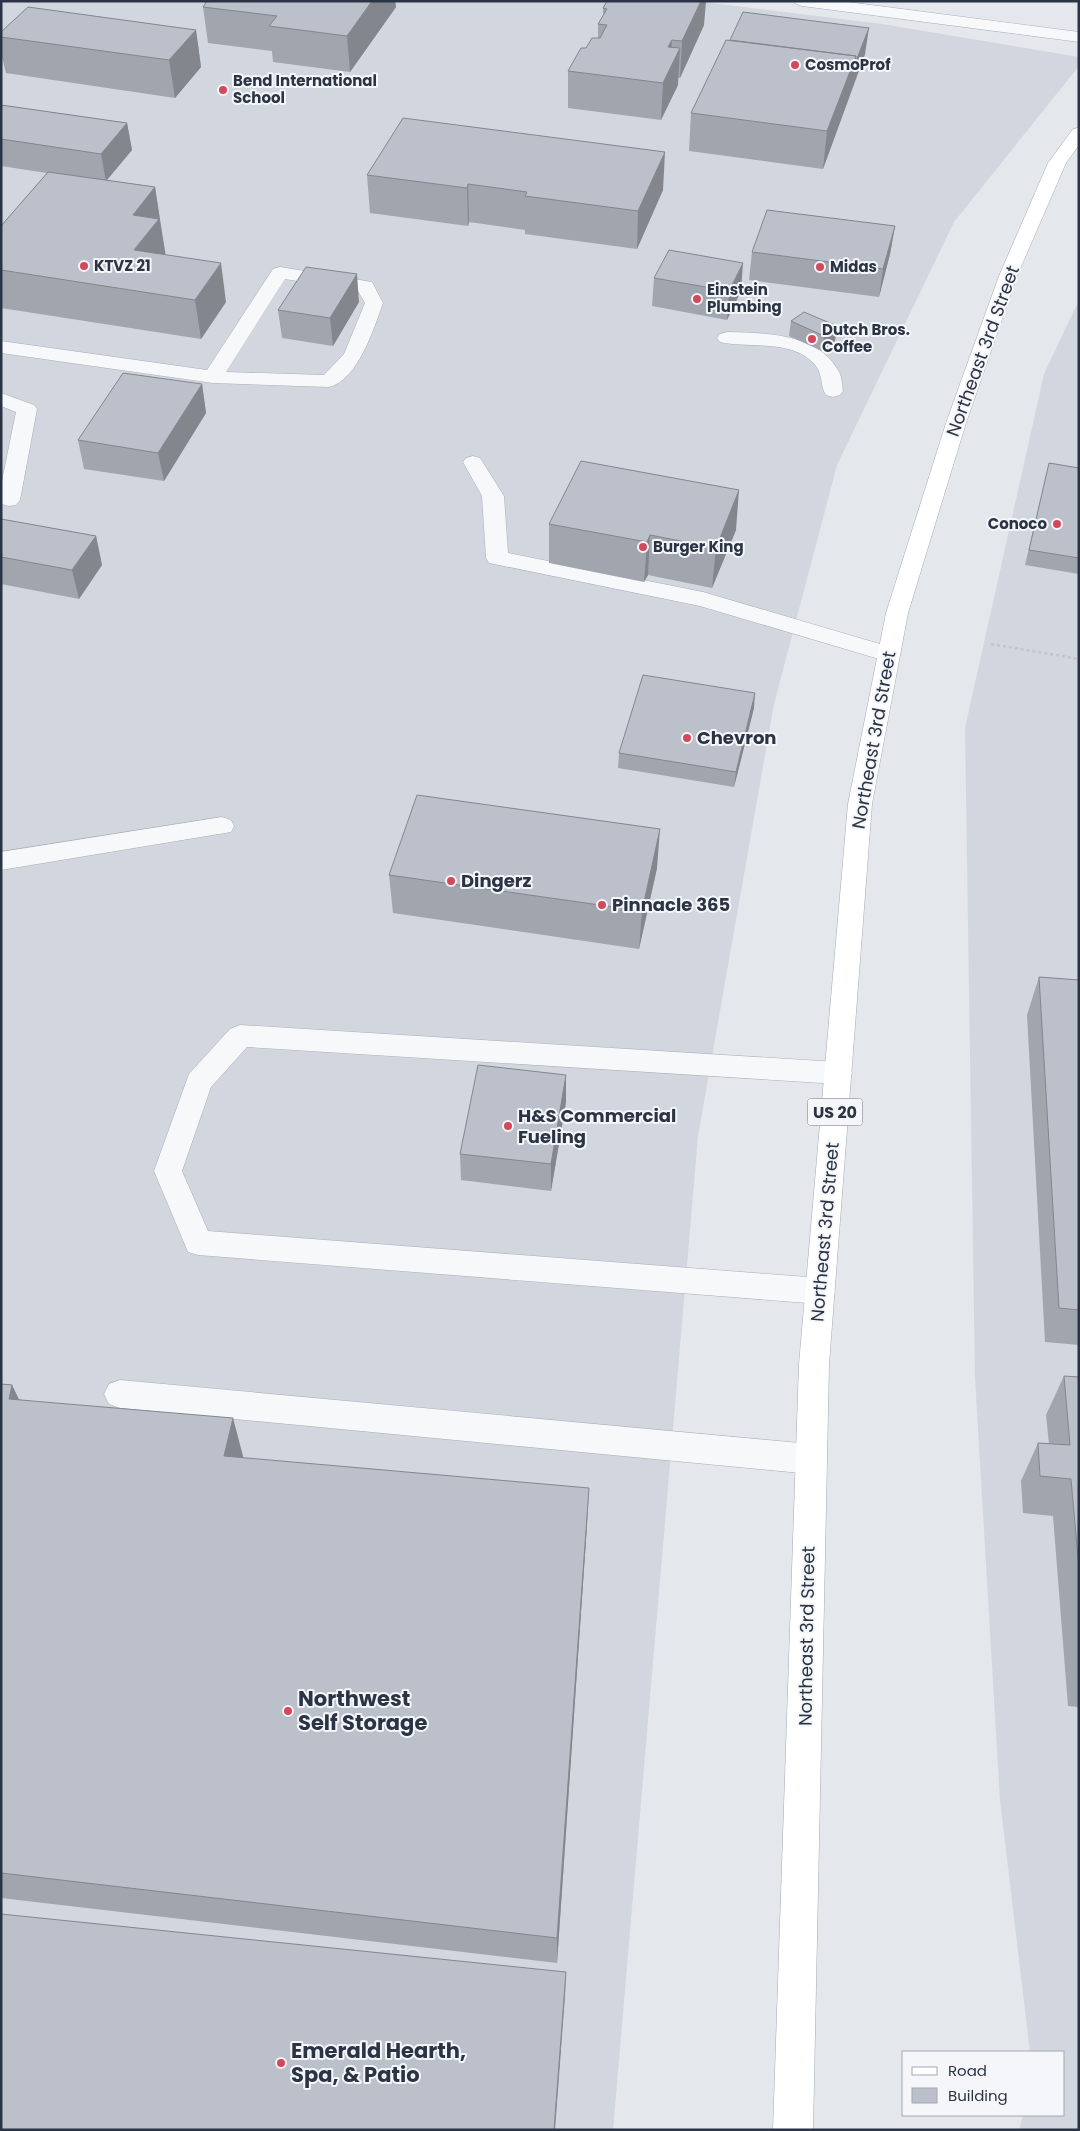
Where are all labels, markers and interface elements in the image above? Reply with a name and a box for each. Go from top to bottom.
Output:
place label: CosmoProf [805,54,891,75]
marker: CosmoProf [789,59,801,71]
place label: Bend International School [233,70,377,108]
marker: Bend International School [217,84,229,96]
place label: KTVZ 21 [94,255,151,276]
place label: Midas [830,256,877,277]
marker: KTVZ 21 [78,260,90,272]
marker: Midas [814,261,826,273]
street label: Northeast 3rd Street [940,262,1025,440]
place label: Einstein Plumbing [707,279,782,317]
marker: Einstein Plumbing [691,293,703,305]
place label: Dutch Bros. Coffee [822,319,910,357]
marker: Dutch Bros. Coffee [806,333,818,345]
place label: Conoco [988,513,1047,534]
marker: Conoco [1051,518,1063,530]
place label: Burger King [653,536,744,557]
marker: Burger King [637,541,649,553]
street label: Northeast 3rd Street [846,649,901,831]
place label: Chevron [697,725,777,750]
marker: Chevron [681,732,693,744]
place label: Dingerz [461,868,532,893]
marker: Dingerz [445,875,457,887]
place label: Pinnacle 365 [612,892,730,917]
marker: Pinnacle 365 [596,899,608,911]
road number: US 20 [808,1098,862,1126]
place label: H&S Commercial Fueling [518,1103,676,1149]
marker: H&S Commercial Fueling [502,1120,514,1132]
street label: Northeast 3rd Street [804,1141,845,1323]
street label: Northeast 3rd Street [792,1546,821,1726]
place label: Northwest Self Storage [298,1684,427,1737]
marker: Northwest Self Storage [282,1705,294,1717]
place label: Emerald Hearth, Spa, & Patio [291,2036,466,2089]
legend [902,2051,1065,2116]
marker: Emerald Hearth, Spa, & Patio [275,2057,287,2069]
text: Road [948,2060,987,2081]
text: Building [948,2085,1008,2106]

